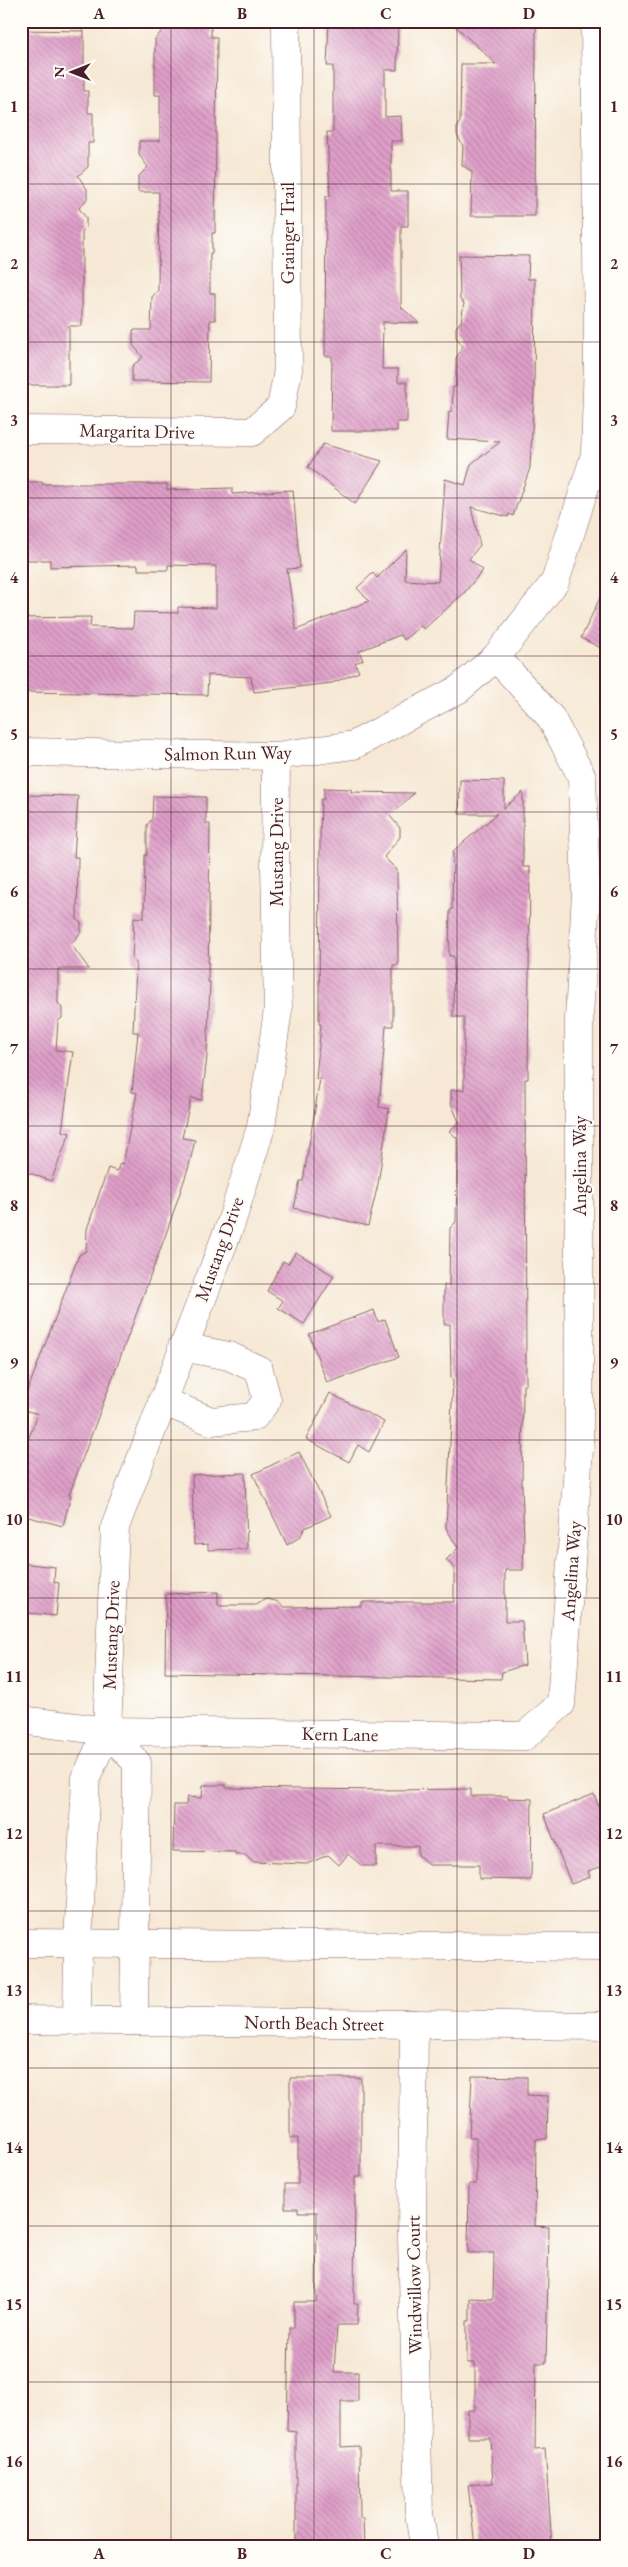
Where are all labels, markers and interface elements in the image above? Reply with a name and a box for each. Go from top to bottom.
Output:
text: A [92,3,105,24]
text: B [237,3,247,24]
text: C [380,3,392,24]
text: D [523,3,535,24]
north arrow [48,48,98,98]
text: N [50,66,68,78]
text: 1 [10,96,18,117]
text: 1 [610,96,618,117]
street label: Grainger Trail [275,181,300,284]
text: 2 [10,253,19,274]
text: 2 [610,253,619,274]
text: 3 [10,410,18,431]
text: 3 [610,410,618,431]
street label: Margarita Drive [79,417,195,445]
text: 4 [10,567,19,588]
text: 4 [610,567,619,588]
text: 5 [10,724,18,745]
text: 5 [610,724,618,745]
street label: Salmon Run Way [164,739,293,767]
street label: Mustang Drive [264,797,289,907]
text: 6 [10,881,19,902]
text: 6 [610,881,619,902]
text: 7 [10,1038,19,1059]
text: 7 [610,1038,619,1059]
street label: Angelina Way [567,1115,592,1217]
street label: Mustang Drive [189,1193,249,1305]
text: 8 [10,1195,18,1216]
text: 8 [610,1195,618,1216]
text: 9 [10,1352,19,1373]
text: 9 [610,1352,619,1373]
text: 10 [6,1509,23,1530]
text: 10 [606,1509,623,1530]
street label: Angelina Way [555,1519,587,1623]
street label: Mustang Drive [97,1580,125,1690]
text: 11 [6,1666,22,1687]
text: 11 [606,1666,622,1687]
street label: Kern Lane [301,1721,379,1747]
text: 12 [6,1823,23,1844]
text: 12 [606,1823,623,1844]
text: 13 [6,1980,22,2001]
text: 13 [606,1980,622,2001]
street label: North Beach Street [244,2009,384,2037]
text: 14 [6,2137,23,2158]
text: 14 [606,2137,623,2158]
street label: Windwillow Court [400,2215,428,2355]
text: 15 [6,2294,22,2315]
text: 15 [606,2294,622,2315]
text: 16 [6,2451,23,2472]
text: 16 [606,2451,623,2472]
text: A [92,2543,105,2564]
text: B [237,2543,247,2564]
text: C [380,2543,392,2564]
text: D [523,2543,535,2564]

